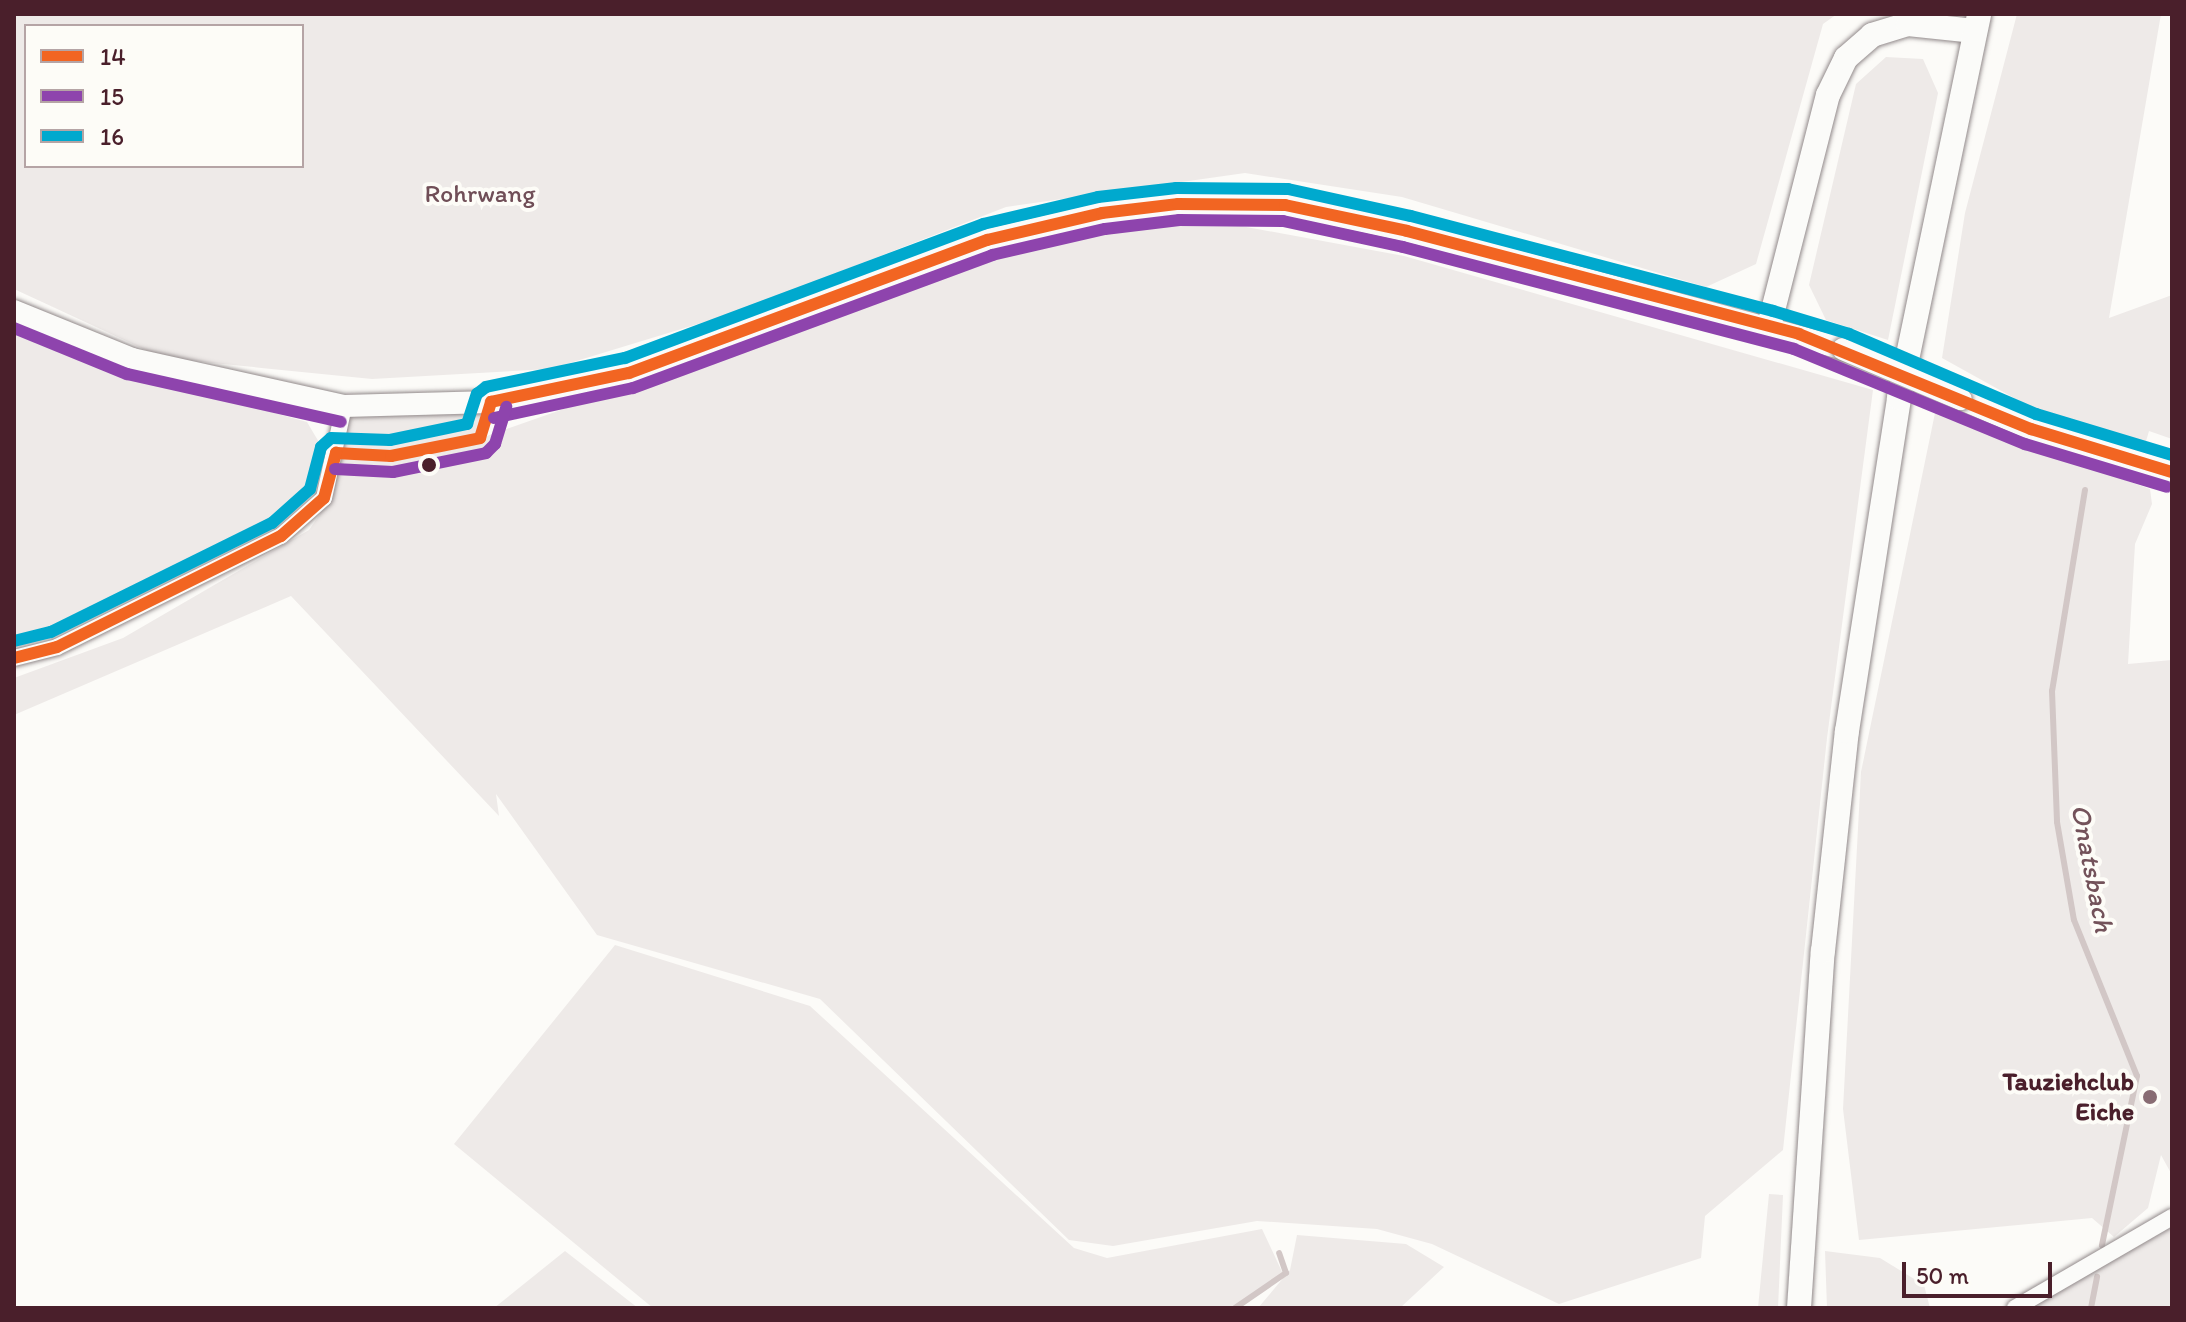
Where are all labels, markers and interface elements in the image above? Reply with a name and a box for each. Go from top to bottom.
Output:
legend [24,24,304,168]
text: 14 [100,42,126,71]
text: 15 [100,82,124,111]
text: 16 [100,122,124,151]
park label: Rohrwang [424,178,536,210]
unlabelled marker [421,457,437,473]
water label: Onatsbach [2064,801,2122,935]
place label: Tauziehclub Eiche [2003,1066,2134,1128]
marker: Tauziehclub Eiche [2141,1088,2159,1106]
scale bar [1906,1246,2056,1296]
text: 50 m [1916,1261,1969,1290]

